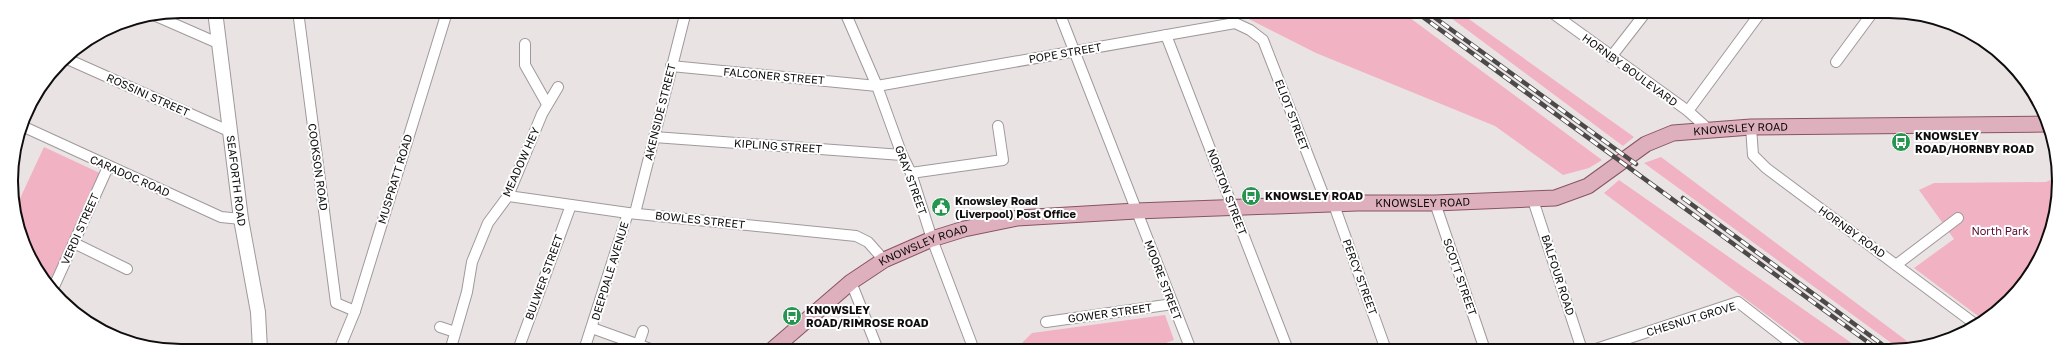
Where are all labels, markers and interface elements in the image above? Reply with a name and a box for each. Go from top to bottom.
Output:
street label: HORNBY BOULEVARD [1580,31,1681,109]
street label: POPE STREET [1028,40,1102,65]
street label: AKENSIDE STREET [641,62,678,162]
street label: FALCONER STREET [723,65,825,86]
street label: ROSSINI STREET [105,70,192,119]
street label: ELIOT STREET [1273,77,1312,153]
street label: KNOWSLEY ROAD [1693,120,1788,137]
street label: COOKSON ROAD [306,123,331,212]
street label: MEADOW HEY [499,125,542,199]
place label: KNOWSLEY ROAD/HORNBY ROAD [1915,129,2034,155]
bus stop icon: KNOWSLEY ROAD/HORNBY ROAD [1890,131,1912,153]
street label: MUSPRATT ROAD [375,132,414,225]
street label: SEAFORTH ROAD [225,134,249,227]
street label: KIPLING STREET [733,136,823,155]
street label: GRAY STREET [893,143,930,216]
street label: NORTON STREET [1205,147,1250,237]
street label: CARADOC ROAD [88,152,172,199]
bus stop icon: KNOWSLEY ROAD [1240,185,1262,207]
place label: KNOWSLEY ROAD [1265,189,1363,202]
street label: VERDI STREET [58,191,101,267]
place label: Knowsley Road (Liverpool) Post Office [955,194,1076,220]
street label: KNOWSLEY ROAD [1375,195,1471,209]
public building icon: Knowsley Road (Liverpool) Post Office [930,196,952,218]
street label: HORNBY ROAD [1816,203,1889,260]
street label: BOWLES STREET [654,208,746,231]
street label: DEEPDALE AVENUE [588,220,631,322]
street label: KNOWSLEY ROAD [876,221,970,268]
park label: North Park [1971,224,2029,237]
street label: BULWER STREET [522,232,565,321]
street label: BALFOUR ROAD [1539,233,1578,317]
street label: SCOTT STREET [1441,236,1480,317]
street label: PERCY STREET [1341,237,1380,317]
street label: MOORE STREET [1142,238,1185,322]
street label: CHESNUT GROVE [1645,299,1737,338]
street label: GOWER STREET [1067,300,1153,325]
place label: KNOWSLEY ROAD/RIMROSE ROAD [806,303,929,329]
bus stop icon: KNOWSLEY ROAD/RIMROSE ROAD [781,305,803,327]

